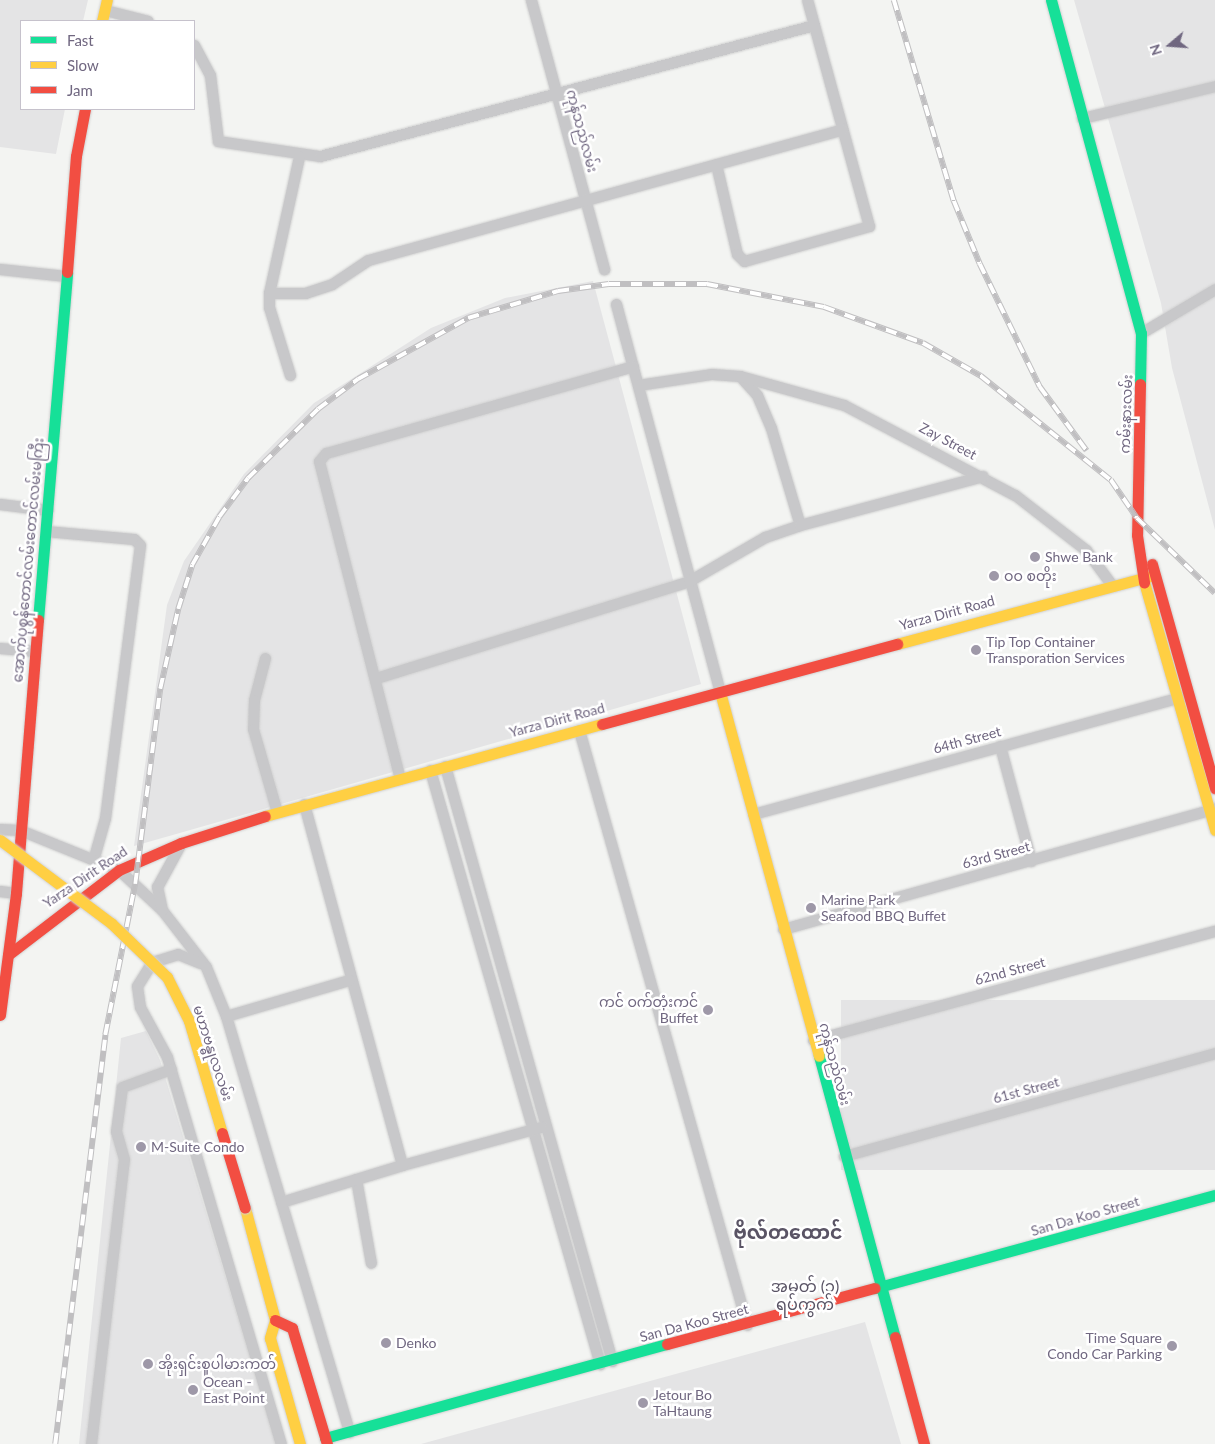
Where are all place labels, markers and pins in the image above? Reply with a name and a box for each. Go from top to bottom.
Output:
place label: Shwe Bank [1045,549,1113,565]
marker: Shwe Bank [1029,551,1041,563]
place label: ဝဝ စတိုး [1004,568,1056,584]
marker: ဝဝ စတိုး [988,570,1000,582]
place label: Tip Top Container Transporation Services [986,634,1125,666]
marker: Tip Top Container Transporation Services [970,644,982,656]
place label: Marine Park Seafood BBQ Buffet [821,892,946,924]
marker: Marine Park Seafood BBQ Buffet [805,902,817,914]
place label: ကင် ဝက်တုံးကင် Buffet [599,994,698,1026]
marker: ကင် ဝက်တုံးကင် Buffet [702,1004,714,1016]
place label: M-Suite Condo [151,1139,245,1155]
marker: M-Suite Condo [135,1141,147,1153]
place label: Time Square Condo Car Parking [1047,1330,1162,1362]
place label: Denko [396,1335,436,1351]
marker: Denko [380,1337,392,1349]
marker: Time Square Condo Car Parking [1166,1340,1178,1352]
place label: အိုးရှင်းစူပါမားကတ် [158,1356,276,1372]
marker: အိုးရှင်းစူပါမားကတ် [142,1358,154,1370]
place label: Ocean - East Point [203,1374,265,1406]
marker: Ocean - East Point [187,1384,199,1396]
place label: Jetour Bo TaHtaung [653,1387,712,1420]
marker: Jetour Bo TaHtaung [637,1397,649,1409]

